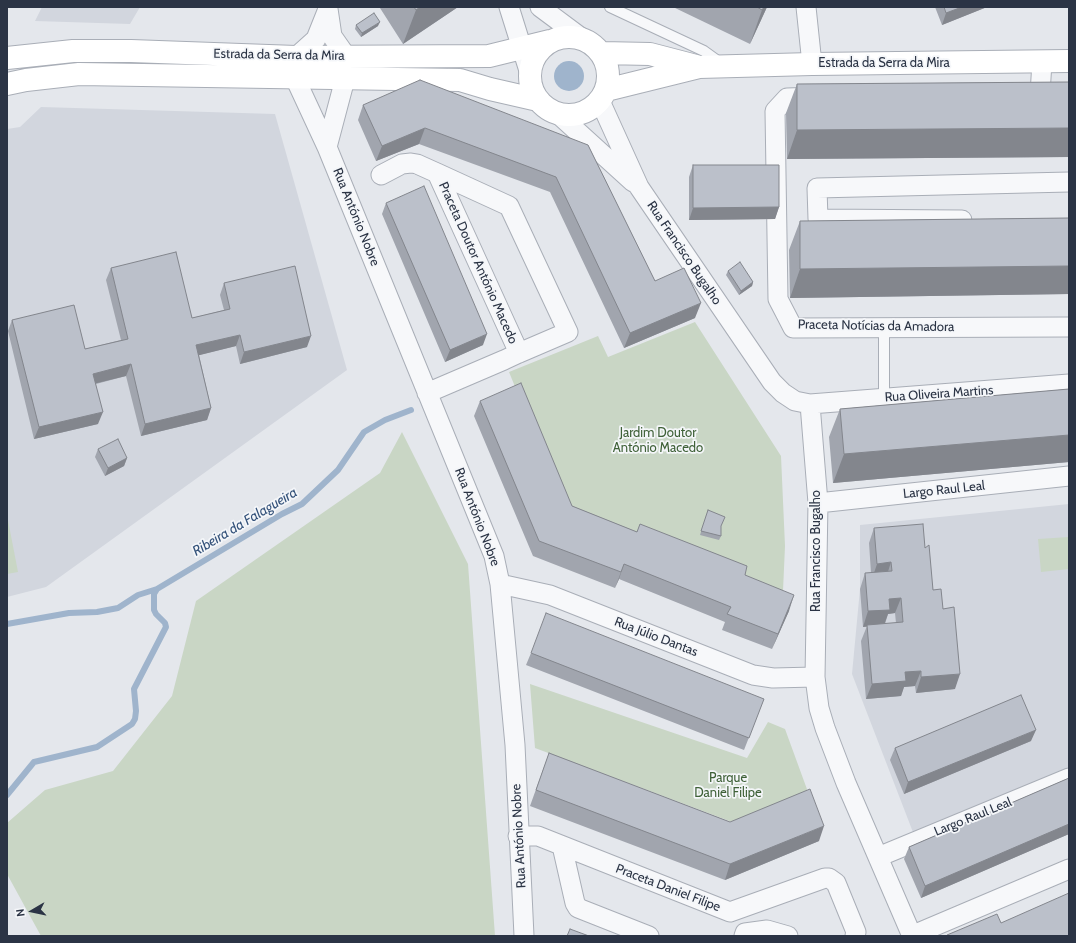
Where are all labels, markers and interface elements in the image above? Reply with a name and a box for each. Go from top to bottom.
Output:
street label: Estrada da Serra da Mira [213,46,345,64]
street label: Estrada da Serra da Mira [818,55,950,71]
street label: Rua António Nobre [329,166,383,268]
street label: Praceta Doutor António Macedo [435,180,521,346]
street label: Rua Francisco Bugalho [643,198,725,308]
street label: Praceta Notícias da Amadora [798,317,954,335]
street label: Rua Oliveira Martins [884,382,994,406]
park label: Jardim Doutor António Macedo [613,425,703,456]
street label: Rua António Nobre [451,466,503,568]
street label: Largo Raul Leal [902,478,986,502]
water label: Ribeira da Falagueira [190,484,300,560]
street label: Rua Francisco Bugalho [808,490,824,612]
street label: Rua Júlio Dantas [612,614,700,660]
park label: Parque Daniel Filipe [694,770,762,801]
street label: Rua António Nobre [508,783,530,889]
street label: Largo Raul Leal [932,794,1014,840]
street label: Praceta Daniel Filipe [613,861,723,915]
north arrow [12,891,52,931]
text: N [13,908,28,918]

